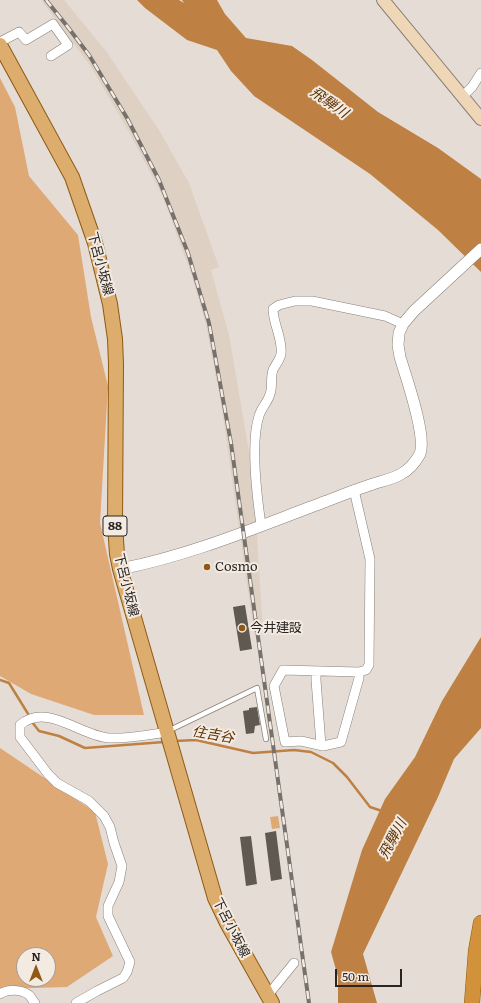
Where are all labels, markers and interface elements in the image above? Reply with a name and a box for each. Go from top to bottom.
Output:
water label: 飛騨川 [307,84,351,122]
street label: 下呂小坂線 [84,231,116,297]
road number: 88 [103,516,127,536]
street label: 下呂小坂線 [111,552,141,618]
place label: Cosmo [215,559,258,575]
marker: Cosmo [202,562,212,572]
place label: 今井建設 [250,620,302,636]
marker: 今井建設 [237,623,247,633]
water label: 住吉谷 [191,723,235,747]
water label: 飛騨川 [376,817,410,861]
street label: 下呂小坂線 [209,896,253,960]
north arrow [16,947,56,987]
text: N [31,948,41,964]
scale bar [337,961,404,987]
text: 50 m [342,967,369,985]

